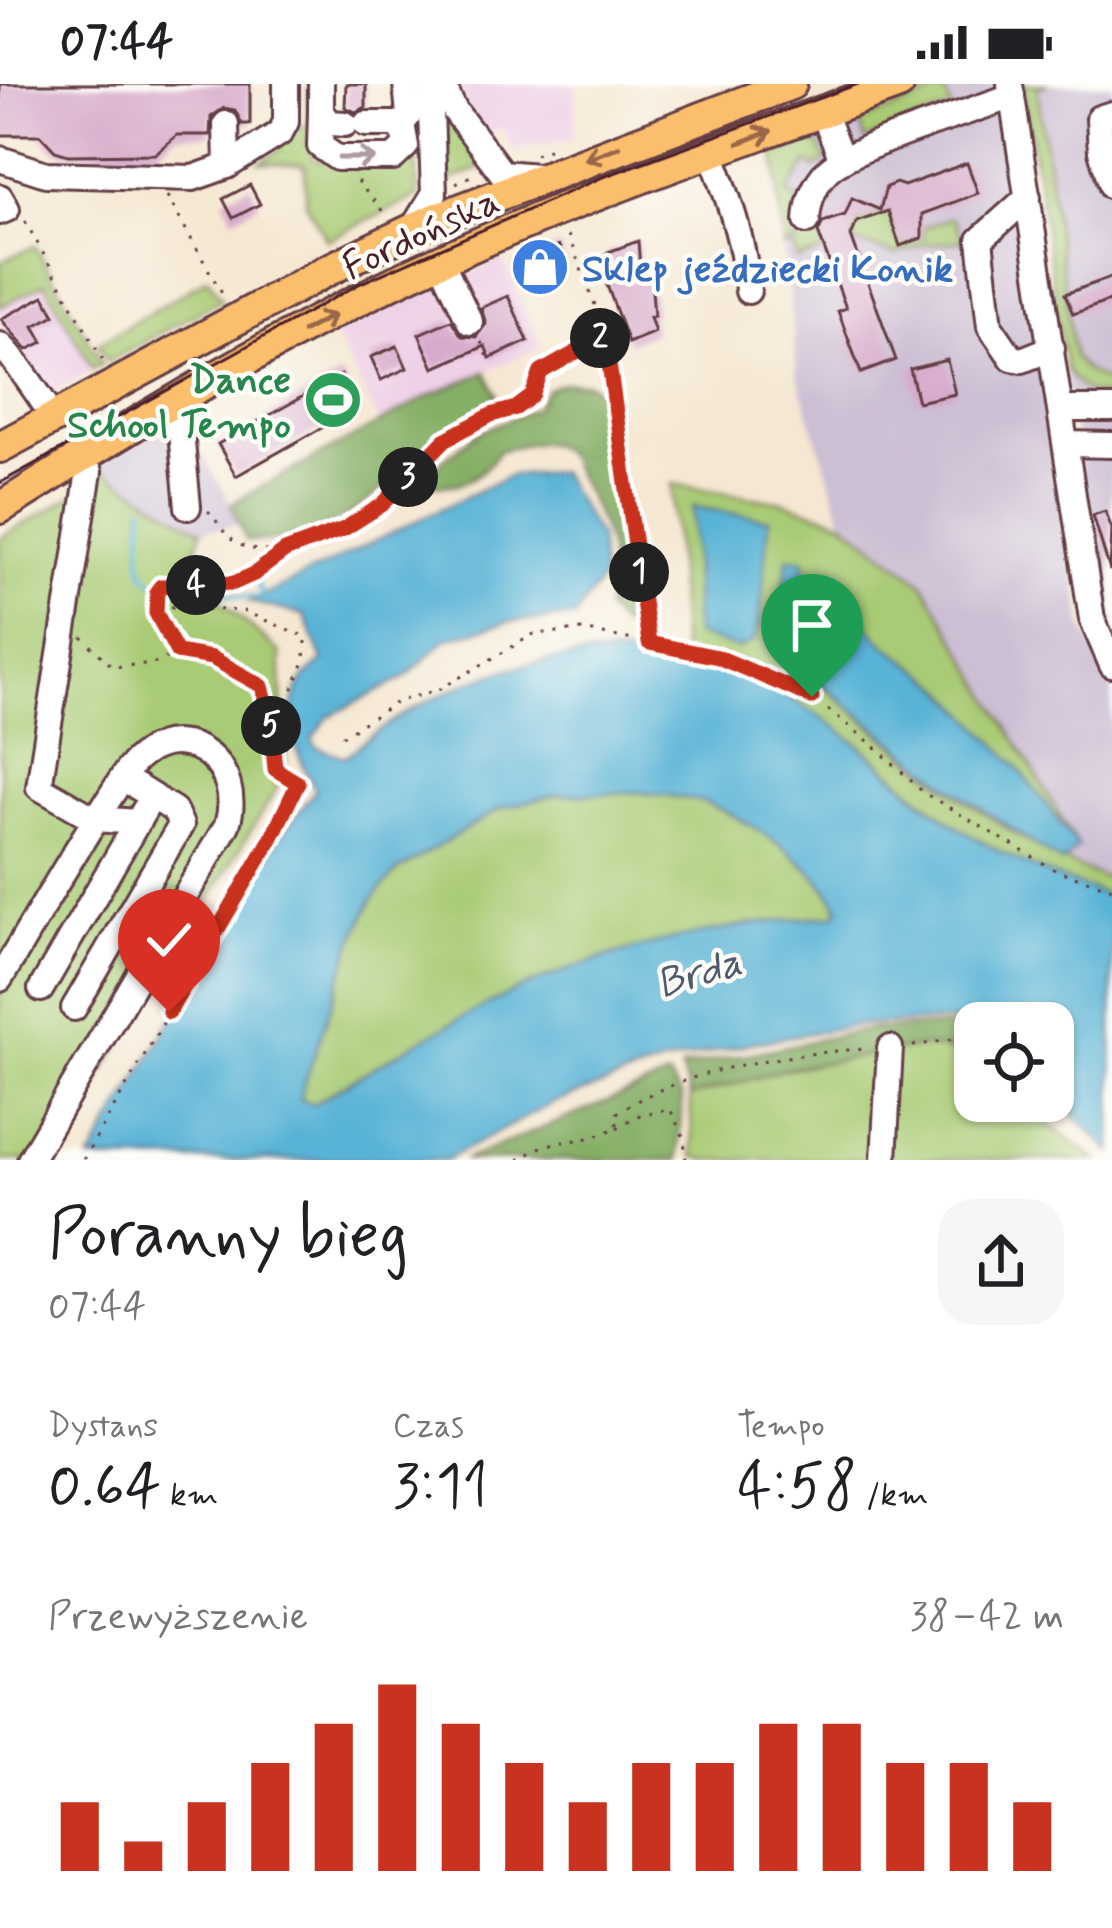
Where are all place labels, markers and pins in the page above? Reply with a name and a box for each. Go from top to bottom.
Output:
shop icon: Sklep jeździecki Konik [509,236,571,298]
place label: Sklep jeździecki Konik [582,245,953,296]
pin: 2 [570,308,630,368]
place label: Dance School Tempo [67,356,291,452]
sports icon: Dance School Tempo [302,369,364,431]
pin: 3 [378,447,438,507]
pin: 1 [609,542,669,602]
pin: 4 [166,555,226,615]
pin [761,574,863,697]
pin: 5 [241,696,301,756]
pin [118,889,220,1012]

